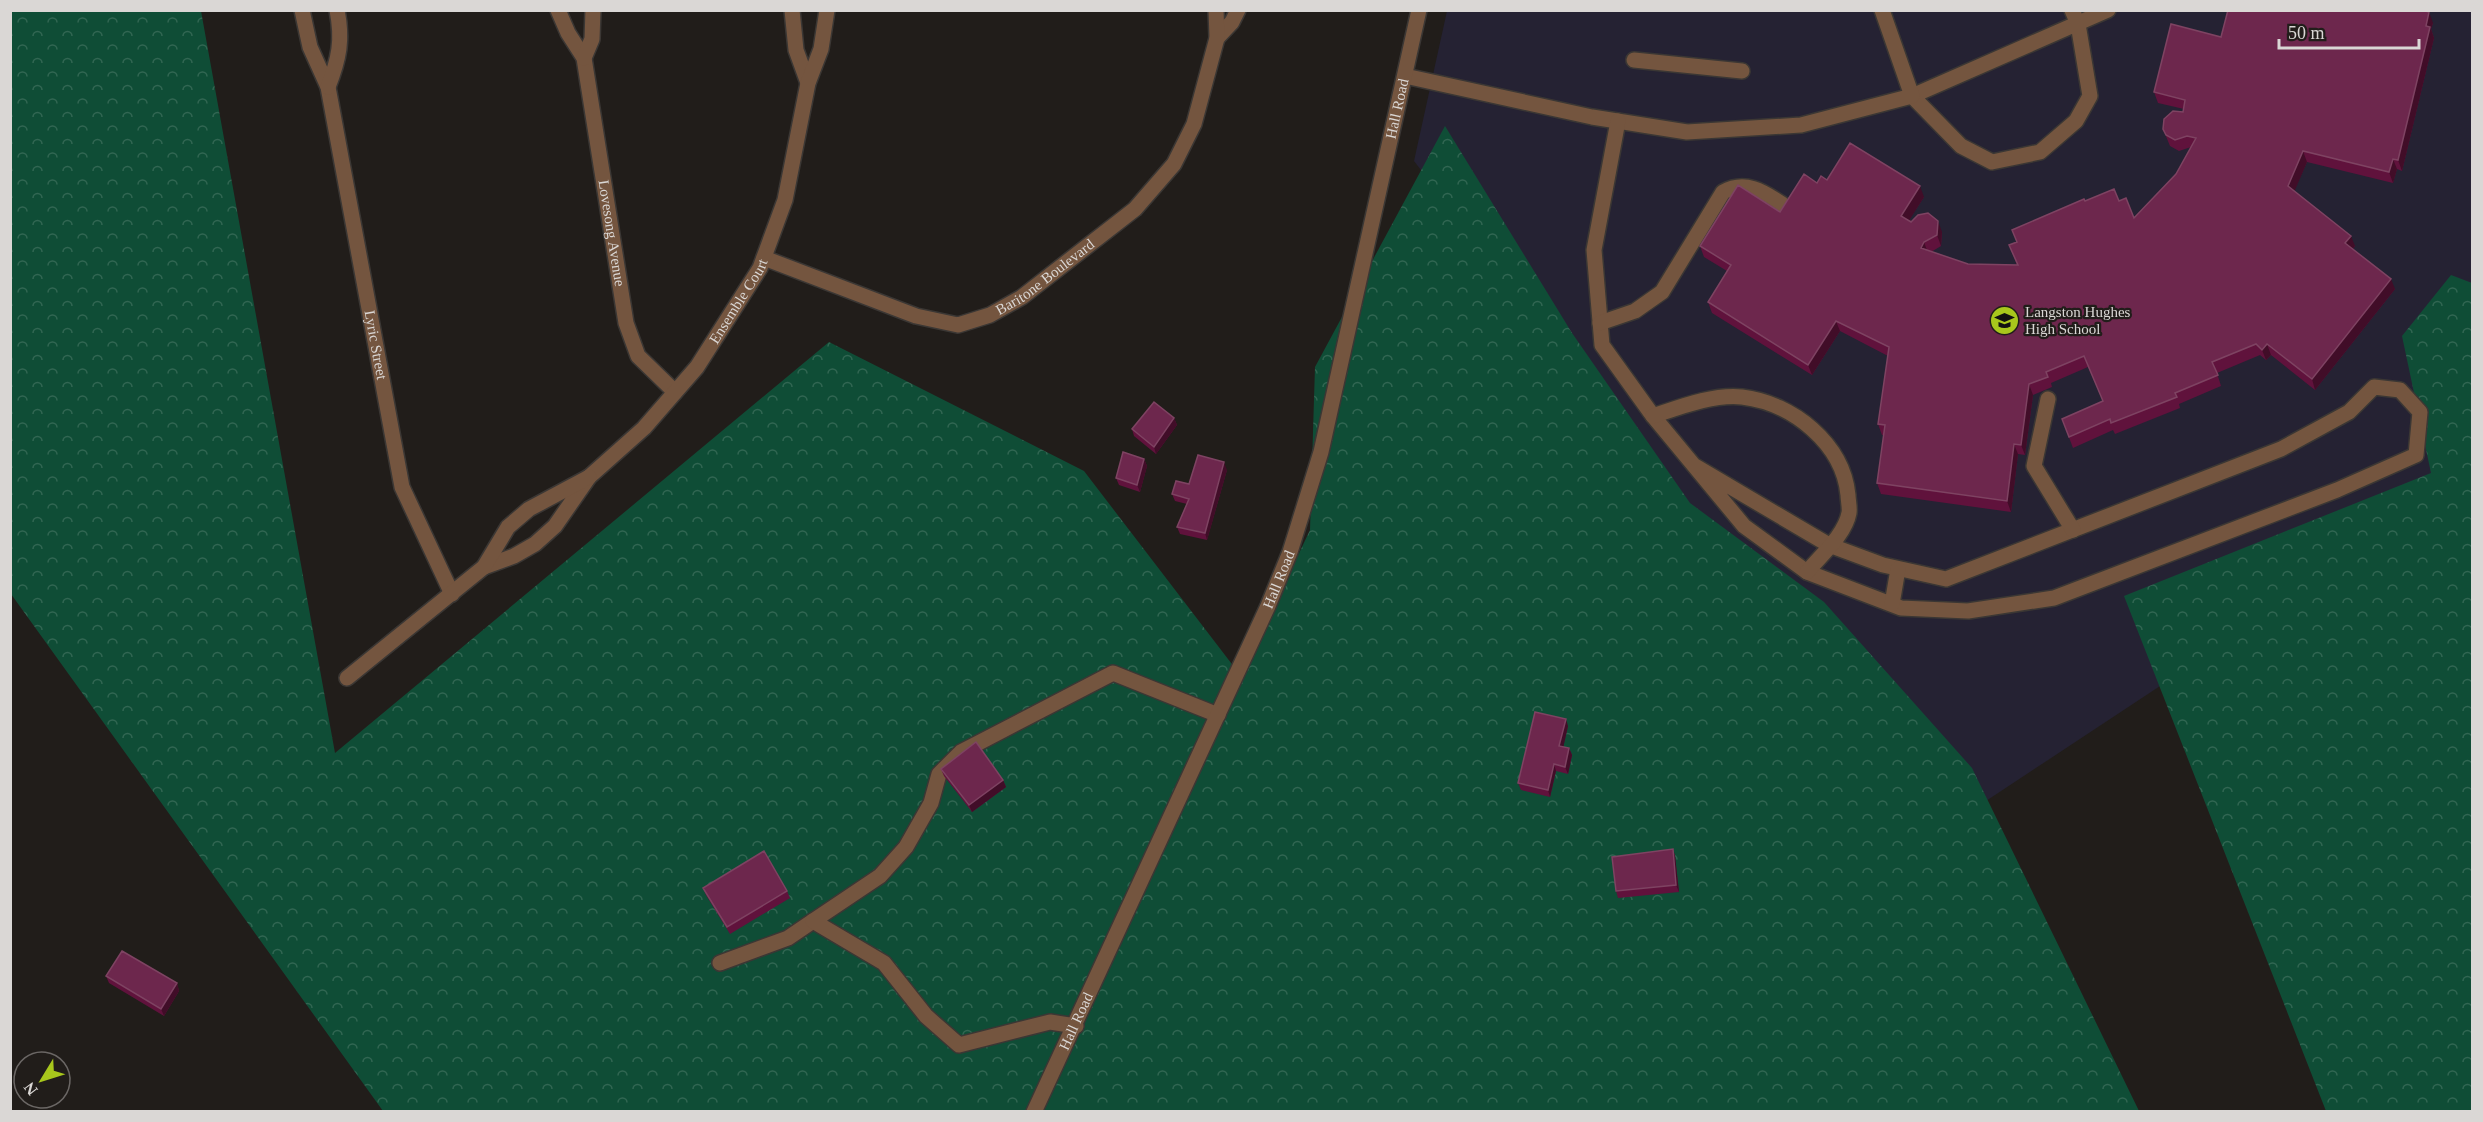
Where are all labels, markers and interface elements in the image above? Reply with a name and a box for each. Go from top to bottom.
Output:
scale bar [2279,12,2418,50]
text: 50 m [2288,23,2325,43]
street label: Hall Road [1383,77,1412,140]
street label: Lovesong Avenue [595,179,628,288]
street label: Baritone Boulevard [993,236,1098,318]
street label: Ensemble Court [706,256,771,347]
place label: Langston Hughes High School [2025,304,2131,337]
school or university icon: Langston Hughes High School [1988,305,2020,337]
street label: Lyric Street [361,309,390,382]
street label: Hall Road [1260,548,1298,611]
street label: Hall Road [1056,990,1096,1052]
north arrow [12,1050,72,1110]
text: N [20,1079,41,1099]

